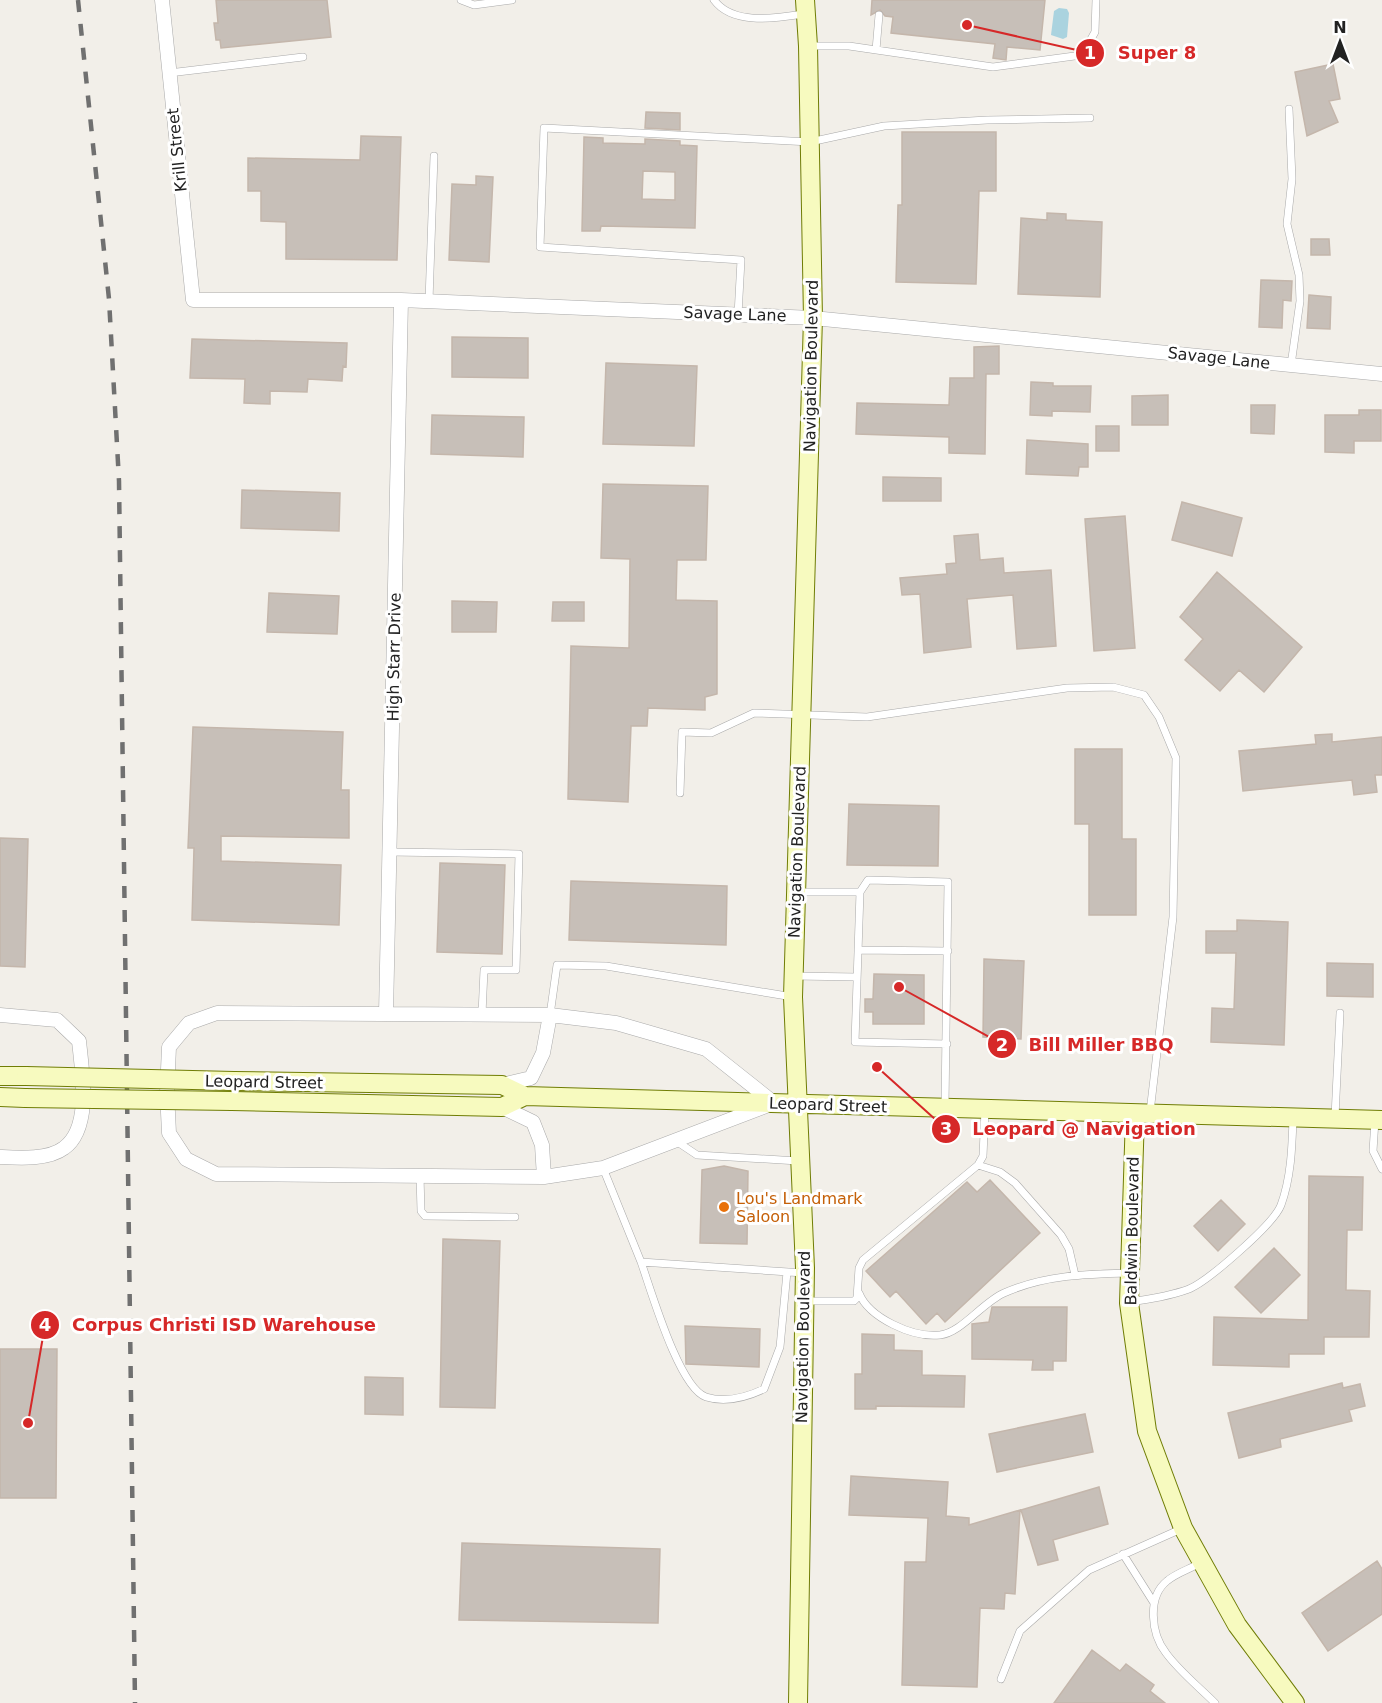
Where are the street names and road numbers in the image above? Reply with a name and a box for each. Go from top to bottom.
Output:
street label: Krill Street [163,107,191,193]
street label: Navigation Boulevard [800,280,822,452]
street label: Savage Lane [683,303,787,325]
street label: Savage Lane [1167,343,1271,373]
street label: High Starr Drive [383,592,405,722]
street label: Navigation Boulevard [784,766,810,938]
street label: Leopard Street [205,1071,323,1093]
street label: Leopard Street [769,1093,887,1117]
street label: Baldwin Boulevard [1121,1156,1143,1306]
street label: Navigation Boulevard [792,1251,814,1423]

